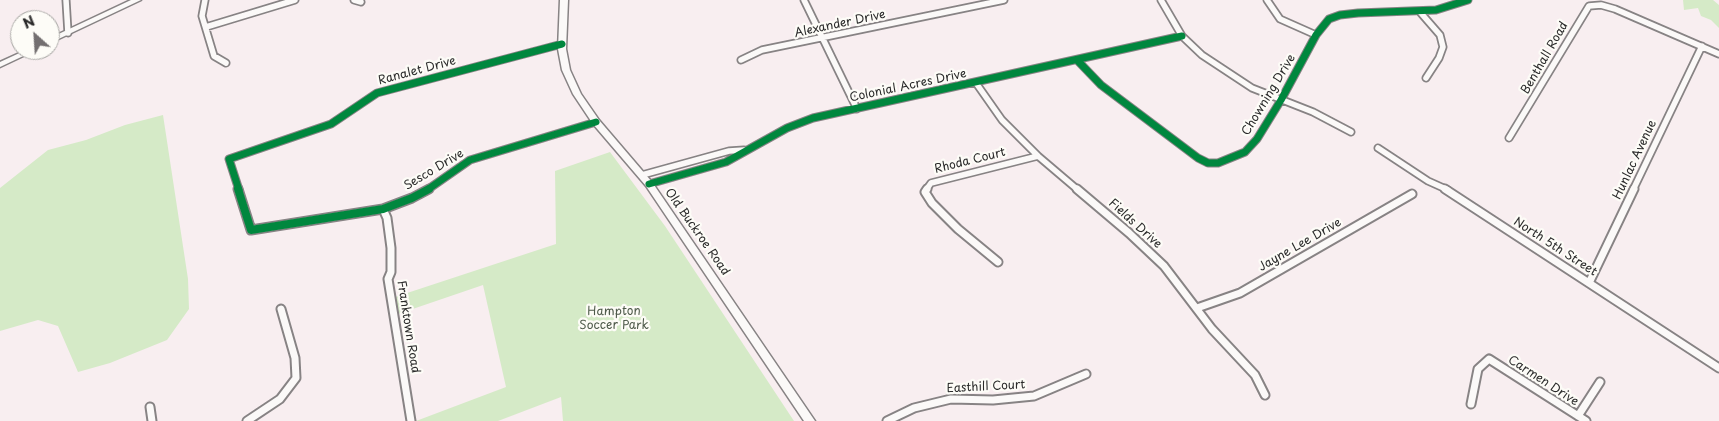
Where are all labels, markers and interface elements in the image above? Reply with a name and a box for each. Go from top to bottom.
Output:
street label: Alexander Drive [793,7,887,41]
north arrow [10,10,60,60]
text: N [19,10,38,34]
street label: Benthall Road [1519,19,1571,97]
street label: Chowning Drive [1239,52,1299,138]
street label: Ranalet Drive [377,54,457,88]
street label: Colonial Acres Drive [848,67,968,105]
street label: Hunlac Avenue [1610,118,1660,202]
street label: Rhoda Court [933,145,1007,177]
street label: Sesco Drive [401,147,467,193]
street label: Old Buckroe Road [662,186,732,278]
street label: Fields Drive [1105,196,1165,252]
street label: Jayne Lee Drive [1256,215,1344,275]
street label: North 5th Street [1511,215,1599,279]
street label: Franktown Road [394,280,422,374]
park label: Hampton Soccer Park [579,305,649,333]
street label: Carmen Drive [1505,353,1581,409]
street label: Easthill Court [946,378,1026,396]

